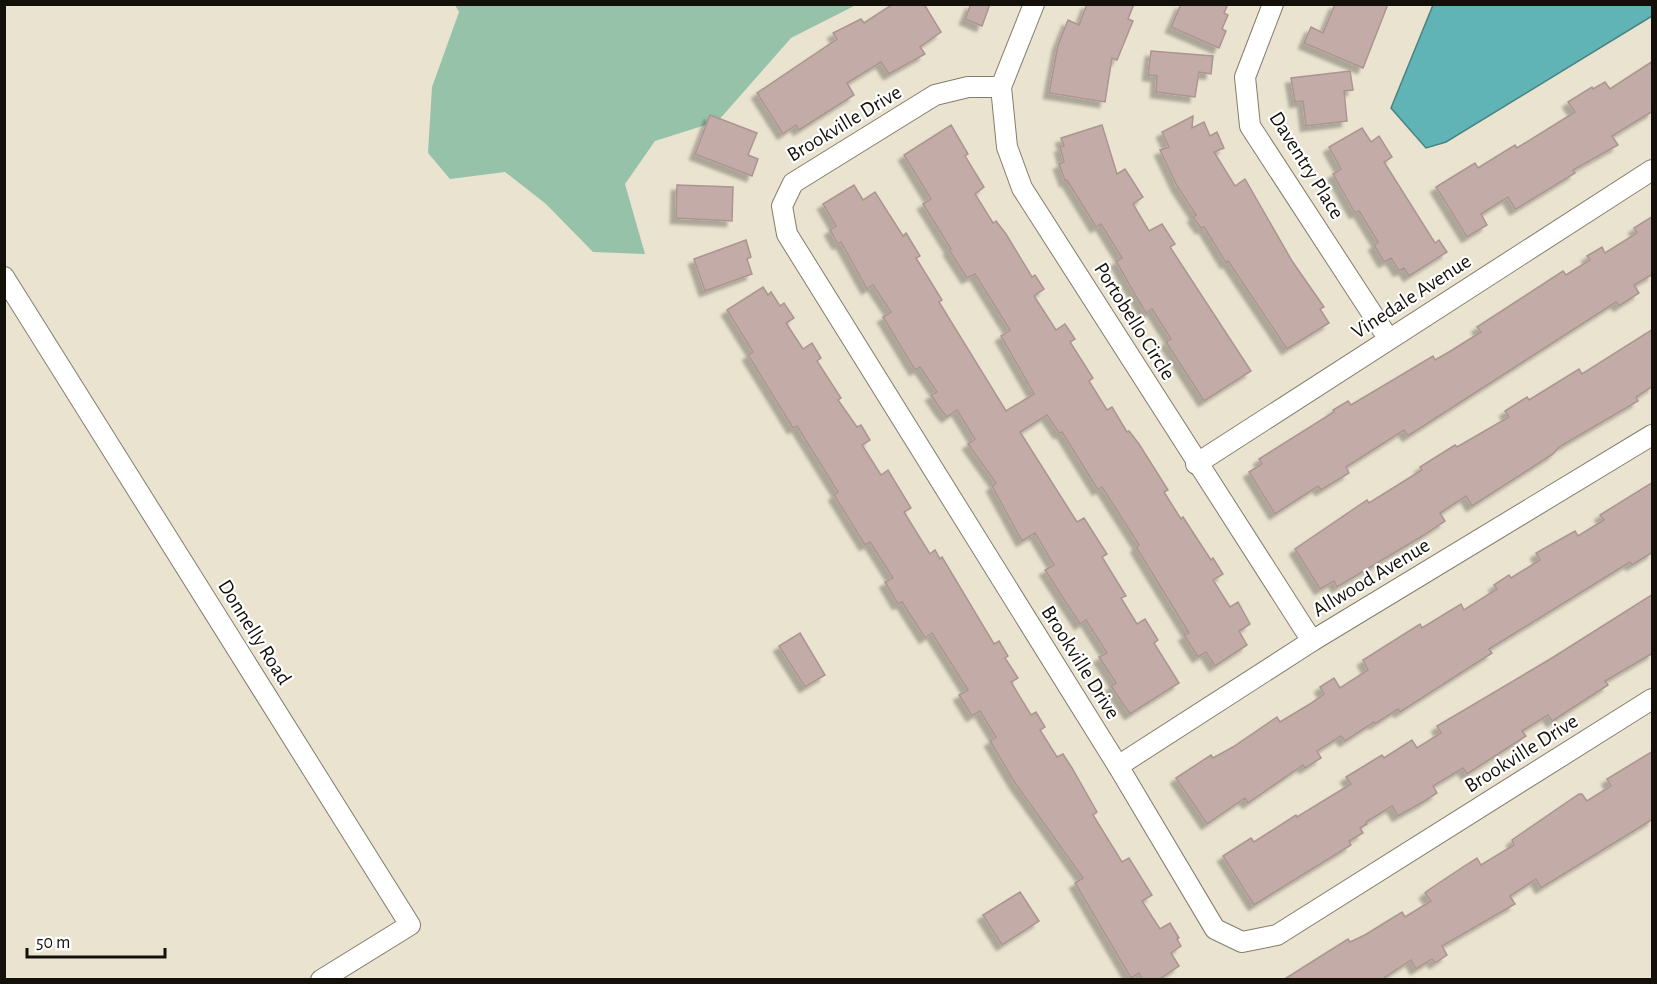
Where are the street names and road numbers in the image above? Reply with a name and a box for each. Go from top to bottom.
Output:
street label: Brookville Drive [783,81,905,166]
street label: Daventry Place [1265,108,1348,222]
street label: Vinedale Avenue [1348,250,1475,343]
street label: Portobello Circle [1090,259,1179,384]
street label: Allwood Avenue [1309,534,1433,621]
street label: Donnelly Road [214,576,295,689]
street label: Brookville Drive [1037,602,1124,723]
street label: Brookville Drive [1461,710,1582,797]

